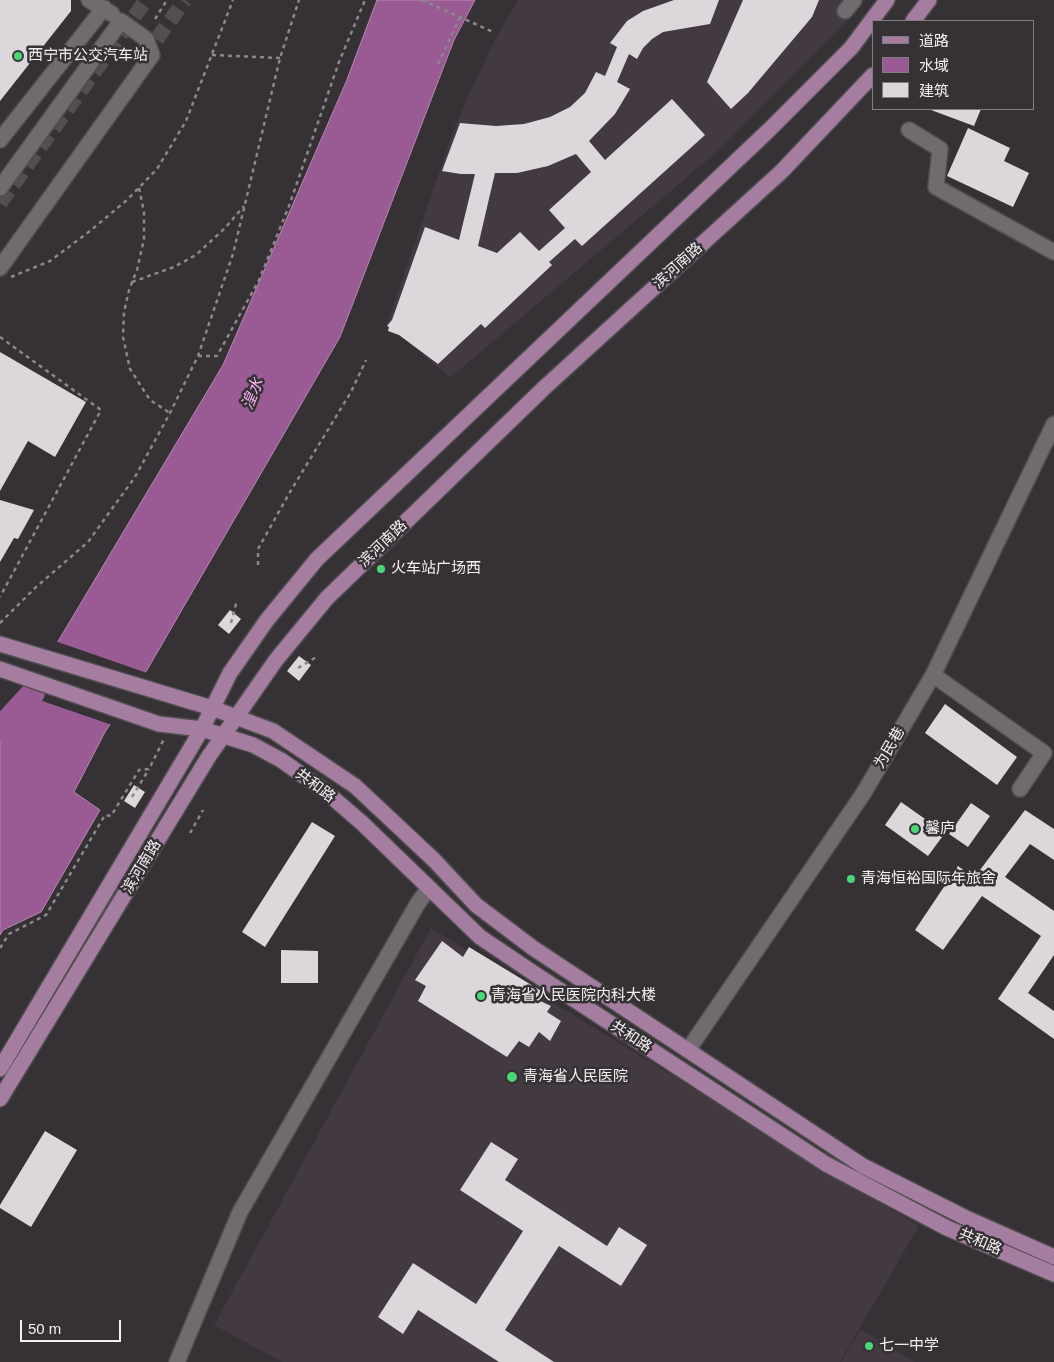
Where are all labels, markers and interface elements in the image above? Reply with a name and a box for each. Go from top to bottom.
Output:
legend [872,20,1034,110]
text: 道路 [919,32,949,49]
place label: 西宁市公交汽车站 [28,47,148,65]
marker: 西宁市公交汽车站 [12,50,24,62]
text: 水域 [919,57,949,74]
text: 建筑 [919,82,949,99]
street label: 滨河南路 [650,239,706,293]
water label: 湟水 [238,376,268,412]
street label: 滨河南路 [355,517,411,571]
place label: 火车站广场西 [391,560,481,578]
marker: 火车站广场西 [375,563,387,575]
street label: 为民巷 [871,724,909,772]
street label: 共和路 [292,765,338,807]
place label: 馨庐 [925,820,955,838]
marker: 馨庐 [909,823,921,835]
street label: 滨河南路 [119,837,165,897]
place label: 青海恒裕国际年旅舍 [861,870,996,888]
marker: 青海恒裕国际年旅舍 [845,873,857,885]
place label: 青海省人民医院内科大楼 [491,987,656,1005]
marker: 青海省人民医院内科大楼 [475,990,487,1002]
street label: 共和路 [607,1017,655,1057]
place label: 青海省人民医院 [523,1068,628,1086]
marker: 青海省人民医院 [505,1070,519,1084]
street label: 共和路 [956,1225,1004,1259]
scale bar [22,1310,124,1342]
text: 50 m [28,1320,61,1337]
place label: 七一中学 [879,1337,939,1355]
marker: 七一中学 [863,1340,875,1352]

